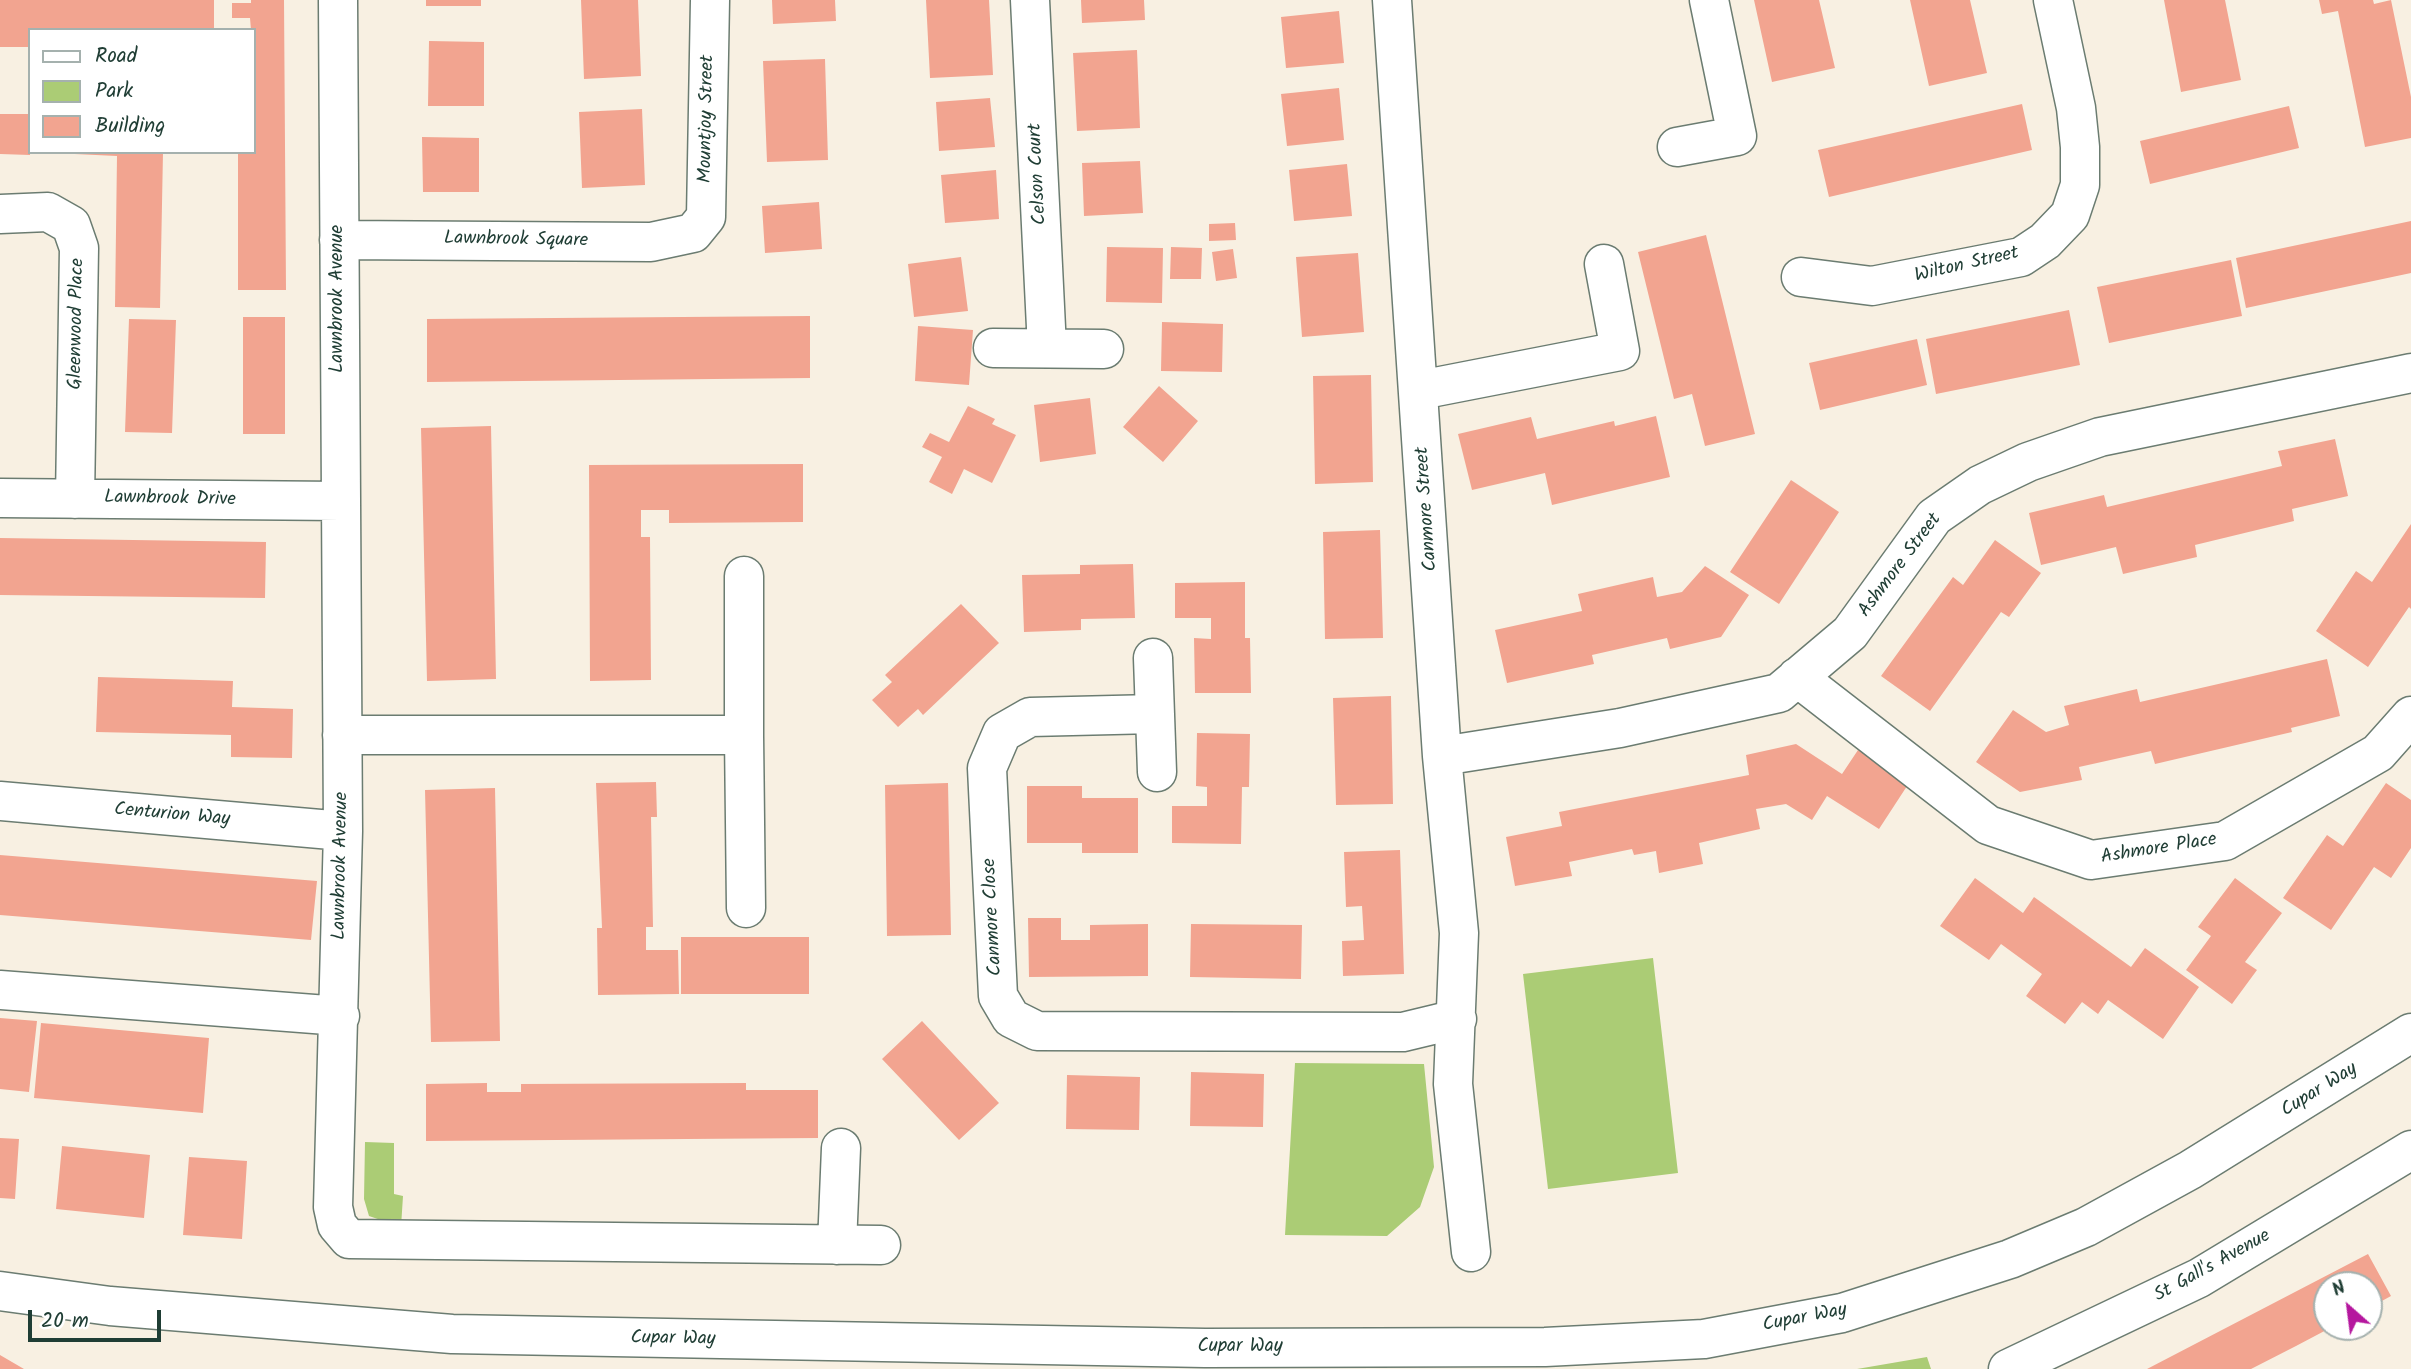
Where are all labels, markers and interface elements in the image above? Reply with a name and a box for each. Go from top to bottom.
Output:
legend [28,28,256,154]
text: Road [95,40,137,73]
street label: Mountjoy Street [695,55,721,183]
text: Park [95,75,133,108]
text: Building [95,110,165,143]
street label: Celson Court [1025,123,1053,225]
street label: Lawnbrook Avenue [328,225,350,373]
street label: Lawnbrook Square [444,228,588,254]
street label: Wilton Street [1913,243,2021,289]
street label: Gleenwood Place [65,258,91,390]
street label: Canmore Street [1412,446,1444,572]
street label: Lawnbrook Drive [104,487,236,513]
street label: Ashmore Street [1855,510,1947,622]
street label: Lawnbrook Avenue [329,792,355,940]
street label: Centurion Way [113,800,231,832]
street label: Ashmore Place [2099,830,2219,870]
street label: Canmore Close [980,858,1008,976]
street label: Cupar Way [2278,1059,2362,1123]
street label: St Gall's Avenue [2151,1226,2275,1308]
north arrow [2313,1271,2383,1341]
text: N [2327,1273,2351,1305]
scale bar [32,1296,164,1340]
street label: Cupar Way [1761,1300,1849,1338]
text: 20 m [41,1305,89,1338]
street label: Cupar Way [630,1328,716,1352]
street label: Cupar Way [1197,1337,1283,1359]

